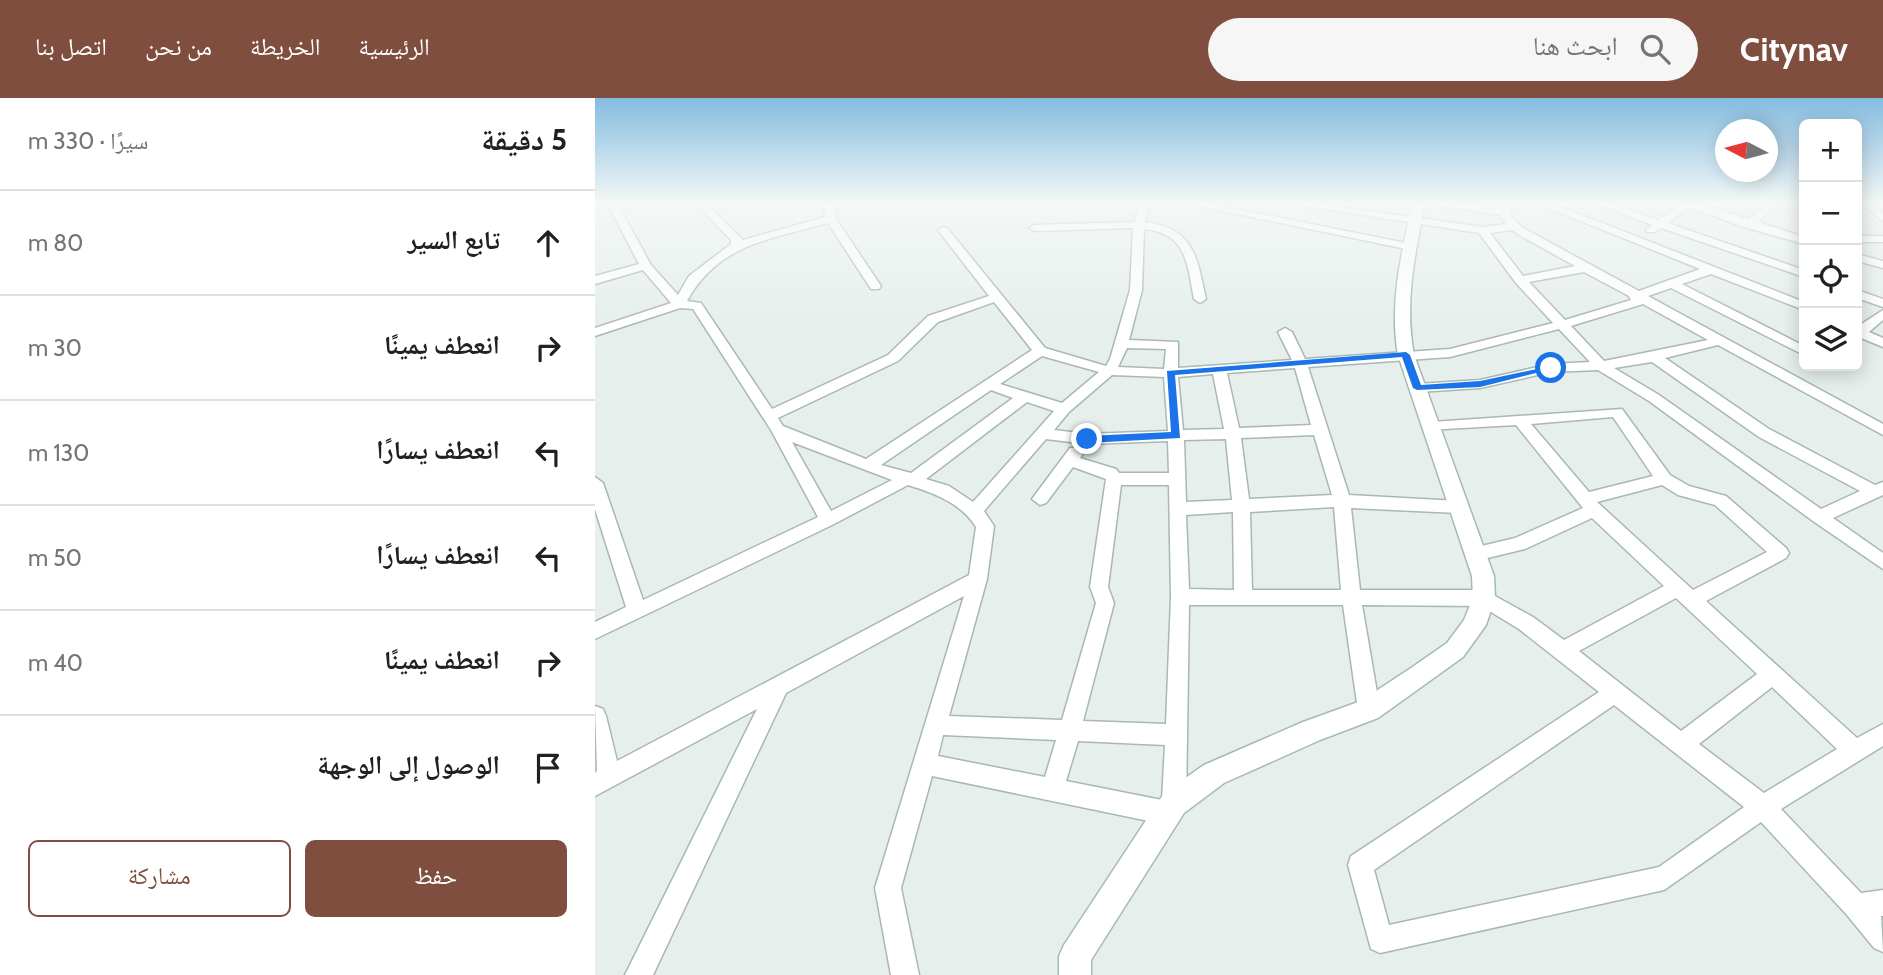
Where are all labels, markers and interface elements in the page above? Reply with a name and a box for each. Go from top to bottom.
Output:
search box [1208,18,1698,81]
text: Citynav [1740,29,1848,69]
text: ابحث هنا [1533,30,1618,62]
icon: search [1636,30,1674,68]
text: اتصل بنا [35,32,107,61]
text: من نحن [145,32,212,61]
text: الخريطة [250,32,321,61]
text: الرئيسية [359,32,430,61]
north arrow [1715,119,1778,182]
map controls [1799,119,1862,371]
button: + [1799,119,1862,182]
text: 5 دقيقة [481,121,567,158]
text: سيرًا · 330 m [28,127,148,155]
button: − [1799,182,1862,245]
text: تابع السير [407,224,500,256]
icon: ahead [529,224,567,262]
text: 80 m [28,229,83,257]
button: locate [1799,245,1862,308]
button: layers [1799,308,1862,371]
text: انعطف يمينًا [384,329,500,361]
icon: right [529,329,567,367]
text: 30 m [28,334,82,362]
route start [1535,352,1566,383]
route end [1071,423,1102,454]
text: انعطف يسارًا [376,434,500,466]
icon: left [529,434,567,472]
text: 130 m [28,439,89,467]
text: انعطف يسارًا [376,539,500,571]
icon: left [529,539,567,577]
text: 50 m [28,544,82,572]
text: انعطف يمينًا [384,644,500,676]
icon: right [529,644,567,682]
text: 40 m [28,649,83,677]
text: الوصول إلى الوجهة [317,749,500,781]
icon: arrive [529,749,567,787]
button: مشاركة [28,840,291,917]
button: حفظ [305,840,567,917]

